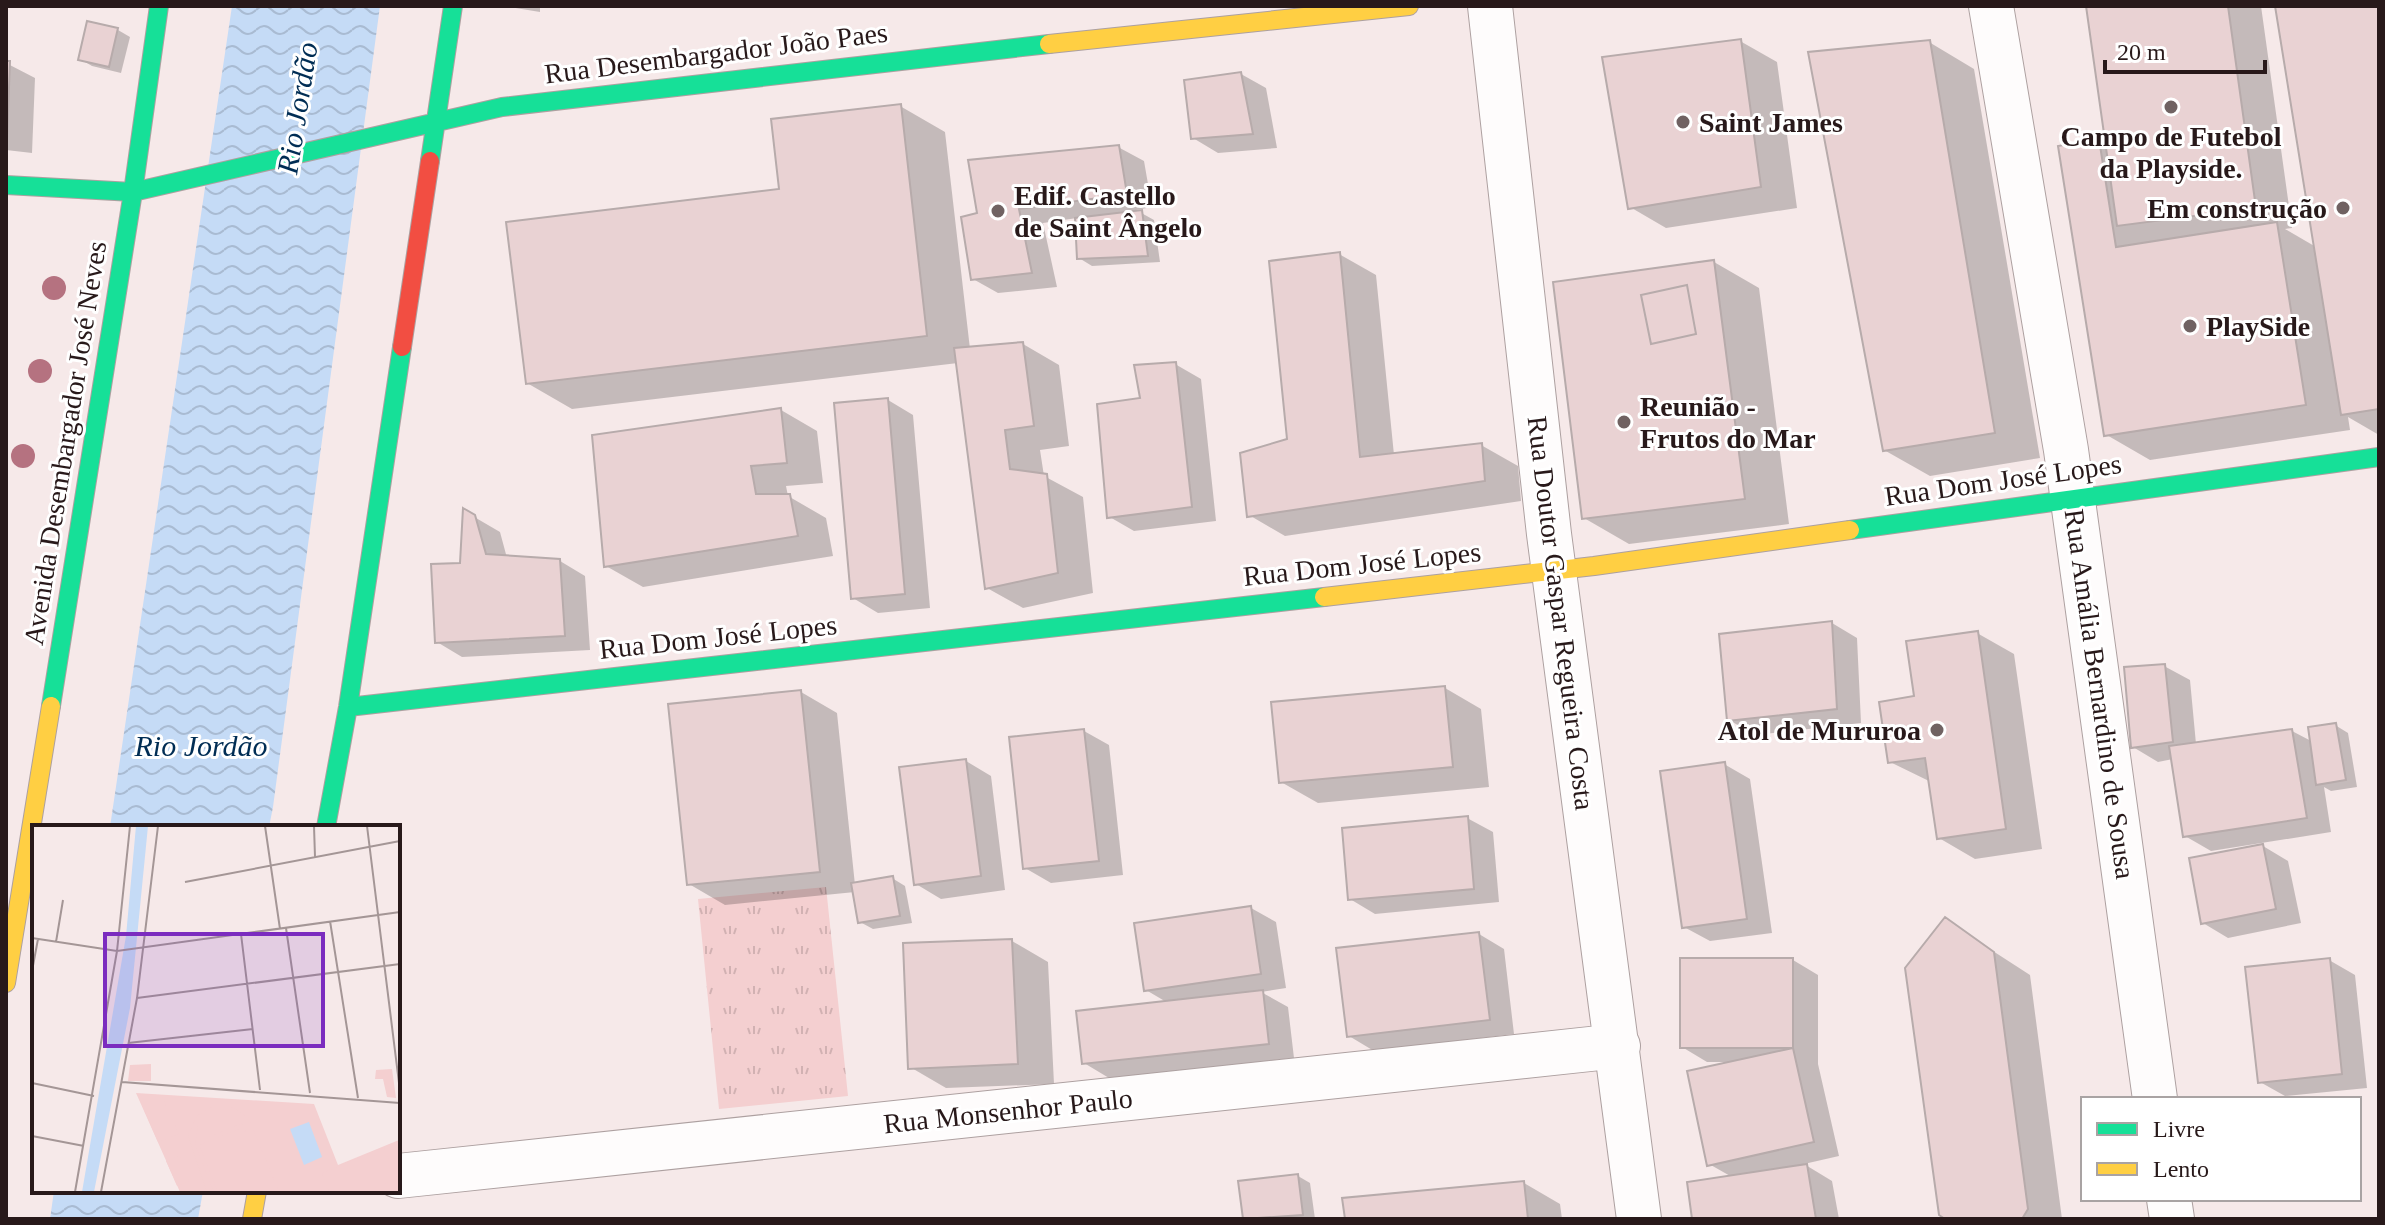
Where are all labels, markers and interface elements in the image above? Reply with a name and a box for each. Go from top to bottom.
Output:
street label: Rua Desembargador João Paes [543,17,889,89]
scale bar [2105,24,2265,74]
text: 20 m [2117,39,2166,65]
water label: Rio Jordão [270,40,324,177]
marker: Campo de Futebol da Playside. [2162,98,2180,116]
place label: Saint James [1699,107,1843,138]
marker: Saint James [1674,113,1692,131]
place label: Campo de Futebol da Playside. [2061,121,2282,184]
place label: Edif. Castello de Saint Ângelo [1014,180,1202,243]
place label: Em construção [2147,193,2327,224]
marker: Em construção [2334,199,2352,217]
marker: Edif. Castello de Saint Ângelo [989,202,1007,220]
street label: Avenida Desembargador José Neves [18,239,112,647]
place label: PlaySide [2206,311,2310,342]
marker: PlaySide [2181,317,2199,335]
place label: Reunião - Frutos do Mar [1640,391,1816,454]
marker: Reunião - Frutos do Mar [1615,413,1633,431]
street label: Rua Doutor Gaspar Regueira Costa [1521,414,1601,812]
street label: Rua Dom José Lopes [1883,448,2123,512]
street label: Rua Amália Bernardino de Sousa [2059,507,2141,882]
street label: Rua Dom José Lopes [1242,536,1482,592]
street label: Rua Dom José Lopes [598,609,838,665]
place label: Atol de Mururoa [1718,715,1921,746]
marker: Atol de Mururoa [1928,721,1946,739]
water label: Rio Jordão [133,729,268,762]
inset map [32,825,400,1193]
street label: Rua Monsenhor Paulo [882,1082,1134,1140]
legend [2081,1097,2361,1201]
text: Livre [2153,1116,2205,1142]
text: Lento [2153,1156,2209,1182]

